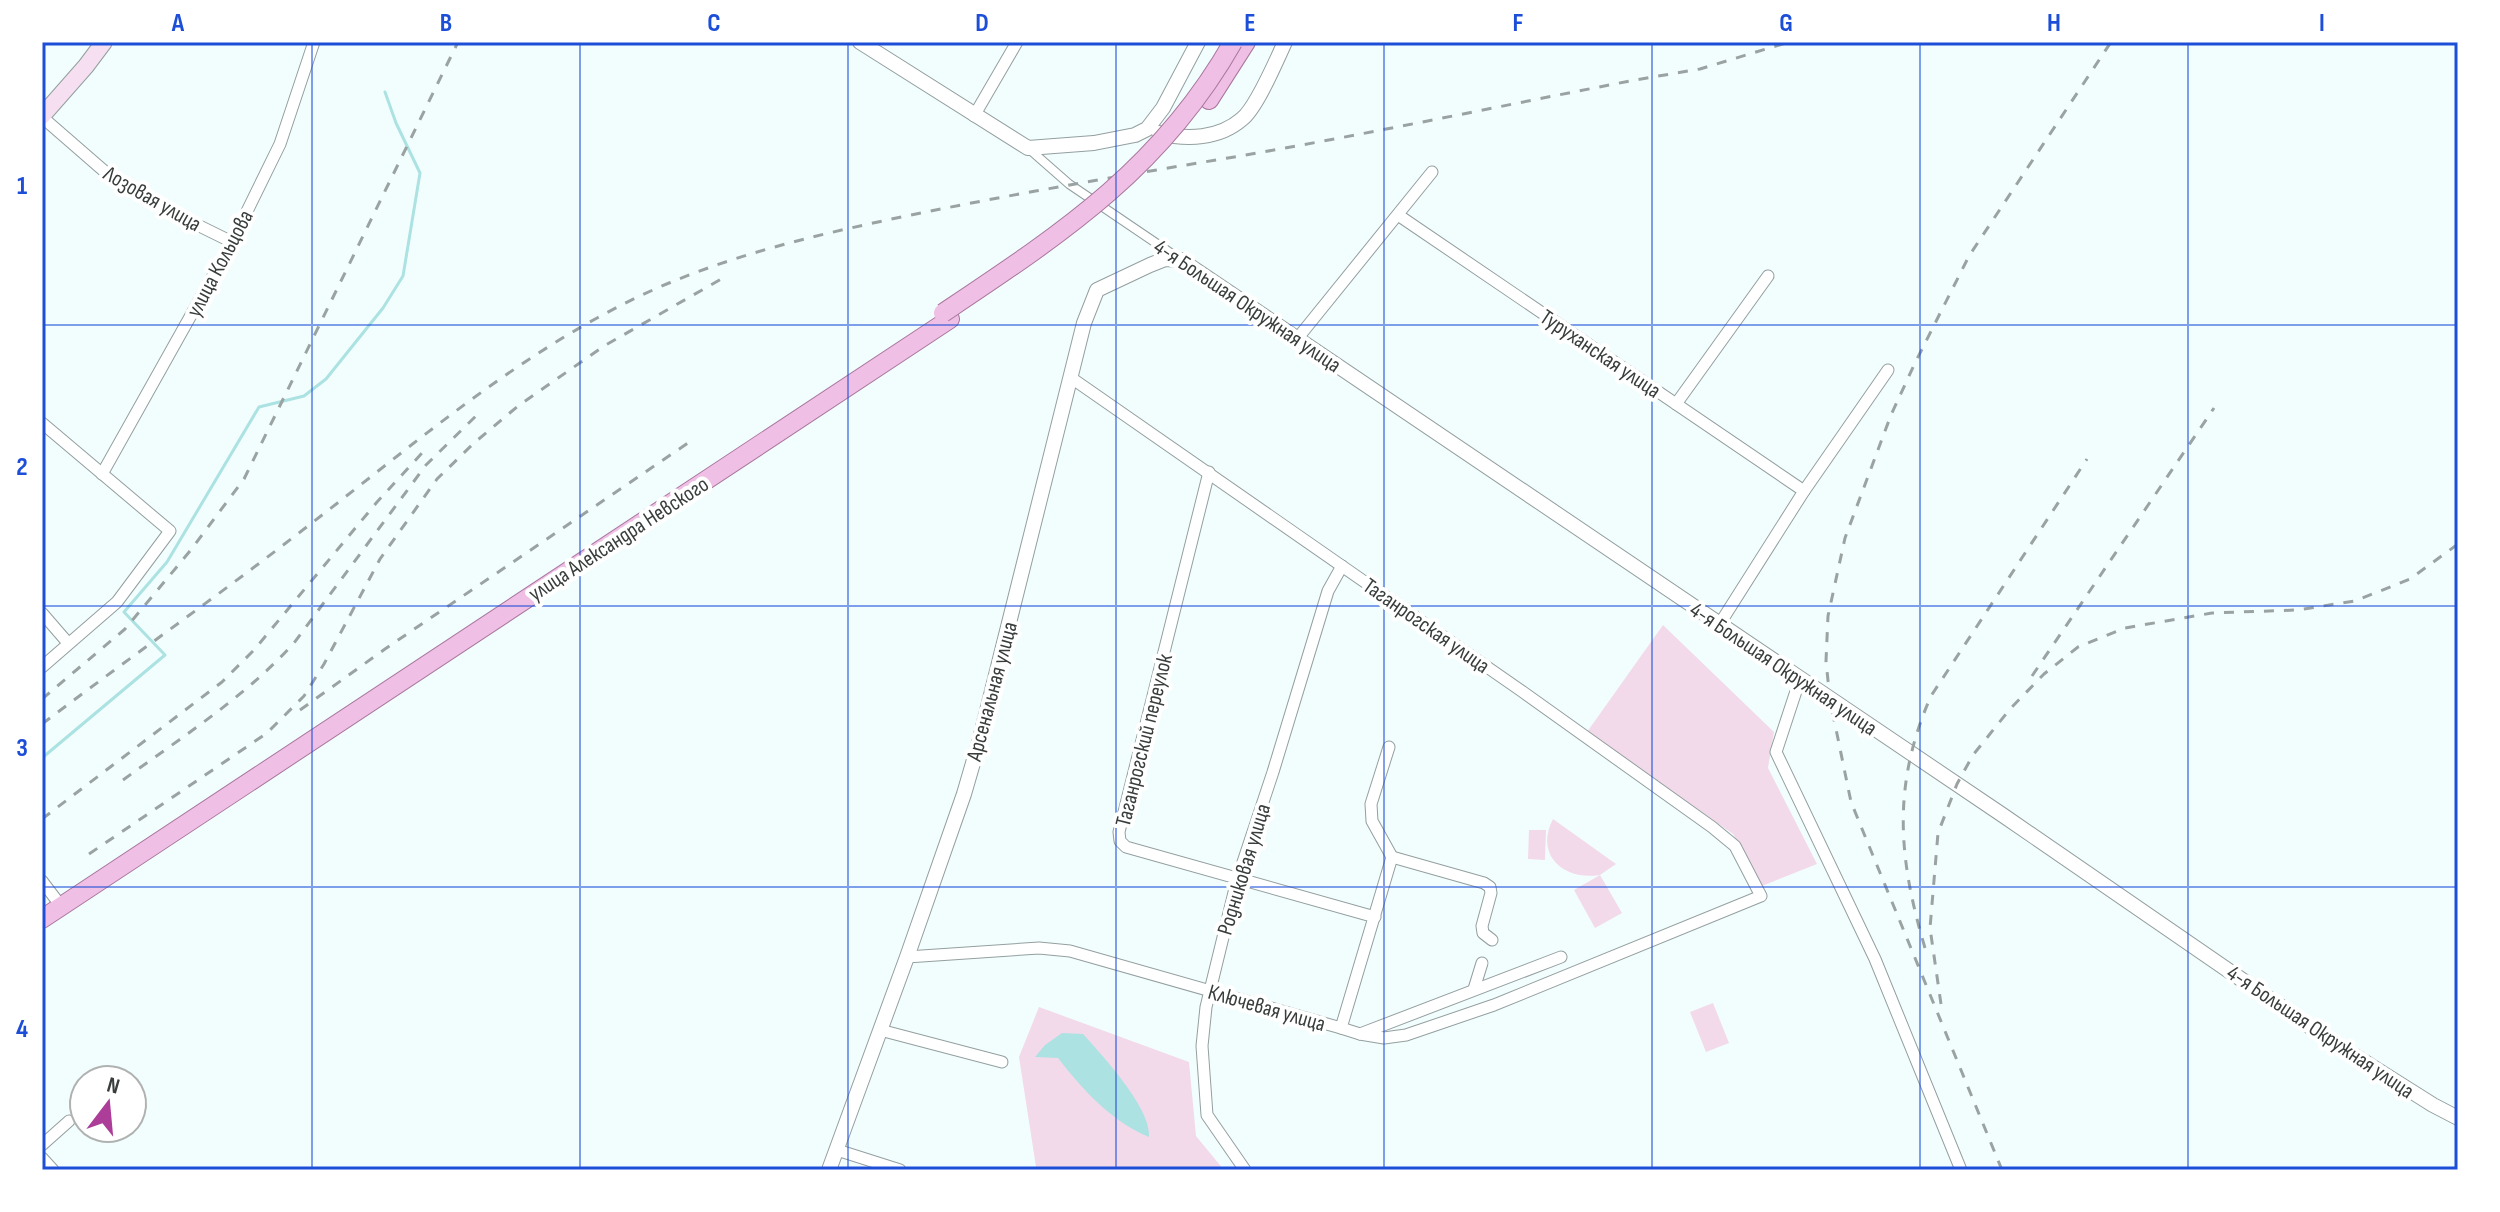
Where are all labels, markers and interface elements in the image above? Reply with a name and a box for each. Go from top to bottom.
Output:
text: A [171,8,185,39]
text: B [440,8,452,39]
text: C [707,8,721,39]
text: D [975,8,989,39]
text: E [1244,8,1256,39]
text: F [1513,8,1524,39]
text: G [1779,8,1793,39]
text: H [2047,8,2061,39]
text: I [2319,8,2325,39]
street label: Лозовая улица [98,160,206,238]
text: 1 [17,171,27,202]
street label: улица Кольцова [181,206,260,322]
street label: 4-я Большая Окружная улица [1148,234,1346,379]
street label: Туруханская улица [1535,304,1666,405]
text: 2 [16,452,28,483]
street label: улица Александра Невского [524,471,714,608]
street label: Таганрогская улица [1358,573,1495,680]
street label: 4-я Большая Окружная улица [1684,597,1882,742]
street label: Арсенальная улица [961,619,1024,765]
street label: Таганрогский переулок [1110,651,1179,829]
text: 3 [16,733,28,764]
street label: Родниковая улица [1212,801,1277,938]
street label: 4-я Большая Окружная улица [2221,960,2419,1105]
street label: Ключевая улица [1205,979,1328,1038]
text: 4 [16,1014,28,1045]
north arrow [68,1064,148,1144]
text: N [104,1072,122,1101]

